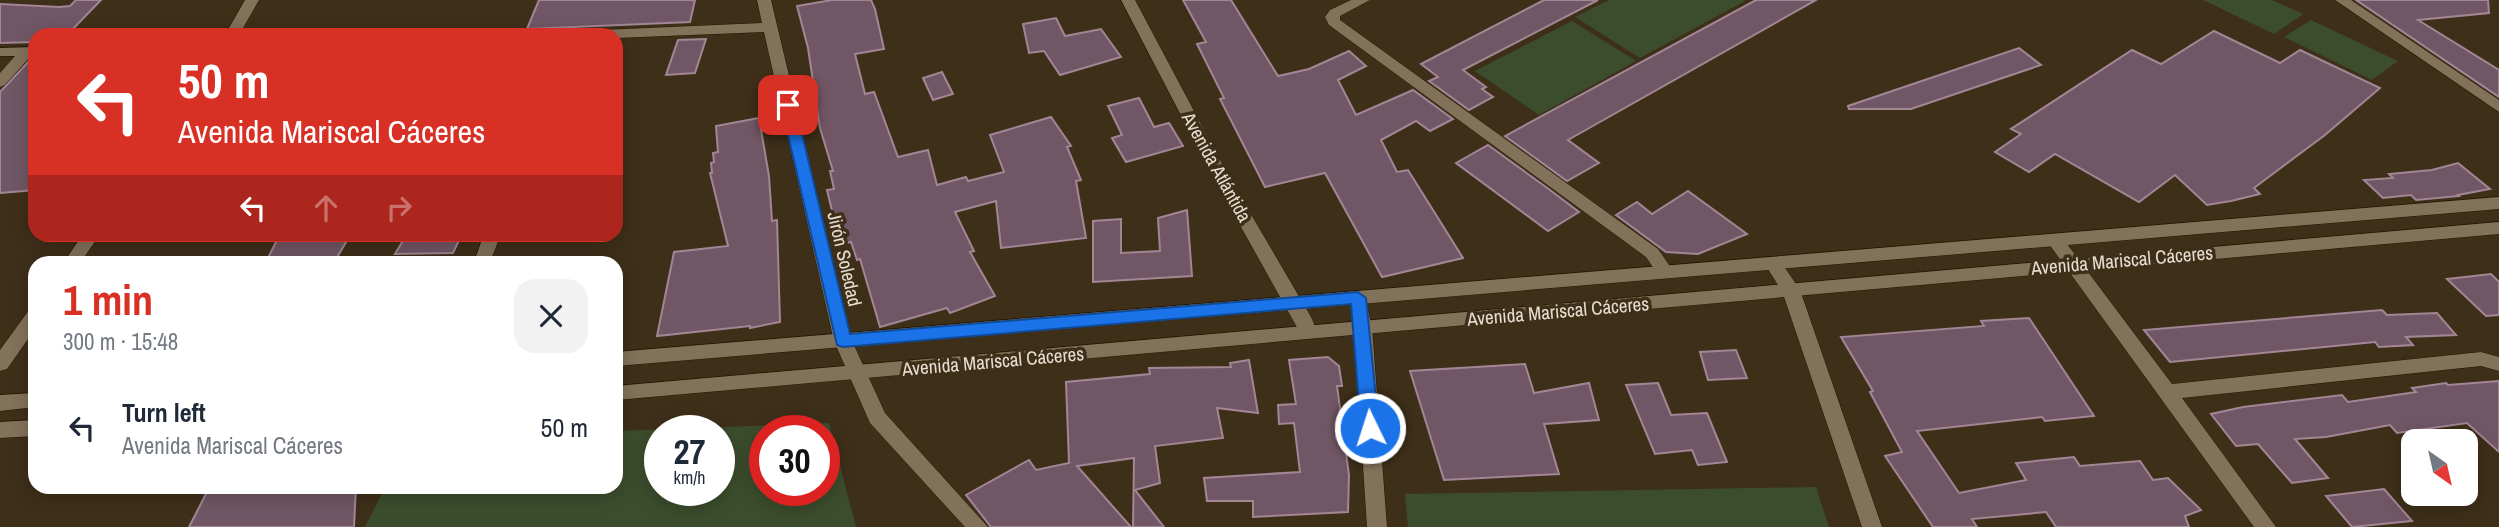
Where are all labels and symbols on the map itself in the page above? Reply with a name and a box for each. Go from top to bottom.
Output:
pin [758,75,818,135]
street label: Avenida Atlántida [1176,107,1258,227]
street label: Jirón Soledad [822,209,868,309]
street label: Avenida Mariscal Cáceres [2029,239,2214,281]
street label: Avenida Mariscal Cáceres [1465,290,1650,332]
street label: Avenida Mariscal Cáceres [900,340,1085,382]
position arrow [1333,391,1407,465]
speed limit sign: 30 [749,415,840,506]
north arrow [2401,429,2478,506]

